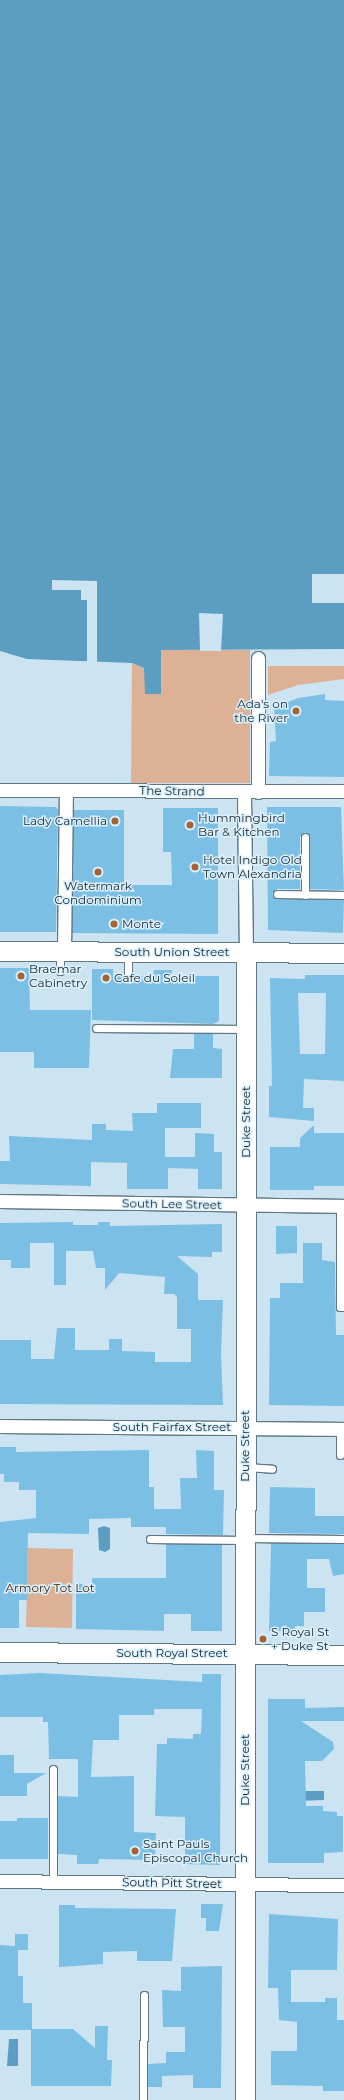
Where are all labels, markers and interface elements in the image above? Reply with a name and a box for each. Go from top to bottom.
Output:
place label: Ada's on the River [234,697,288,725]
marker: Ada's on the River [291,706,301,716]
street label: The Strand [139,783,205,799]
place label: Hummingbird Bar & Kitchen [198,811,285,839]
place label: Lady Camellia [23,814,107,828]
marker: Lady Camellia [110,816,120,826]
marker: Hummingbird Bar & Kitchen [185,820,195,830]
place label: Hotel Indigo Old Town Alexandria [203,853,302,881]
marker: Hotel Indigo Old Town Alexandria [190,862,200,872]
marker: Watermark Condominium [93,867,103,877]
place label: Watermark Condominium [54,879,142,907]
place label: Monte [122,917,161,931]
marker: Monte [109,919,119,929]
street label: South Union Street [115,945,229,959]
place label: Braemar Cabinetry [29,962,87,990]
marker: Braemar Cabinetry [16,971,26,981]
place label: Cafe du Soleil [114,971,195,985]
marker: Cafe du Soleil [101,973,111,983]
street label: Duke Street [239,1086,253,1158]
street label: South Lee Street [122,1196,222,1212]
street label: Duke Street [238,1410,252,1482]
street label: South Fairfax Street [113,1420,231,1434]
park label: Armory Tot Lot [5,1581,95,1595]
place label: S Royal St + Duke St [271,1625,330,1653]
marker: S Royal St + Duke St [258,1634,268,1644]
street label: South Royal Street [116,1646,228,1660]
street label: Duke Street [238,1734,252,1806]
place label: Saint Pauls Episcopal Church [143,1837,248,1865]
marker: Saint Pauls Episcopal Church [130,1846,140,1856]
street label: South Pitt Street [122,1875,222,1891]

